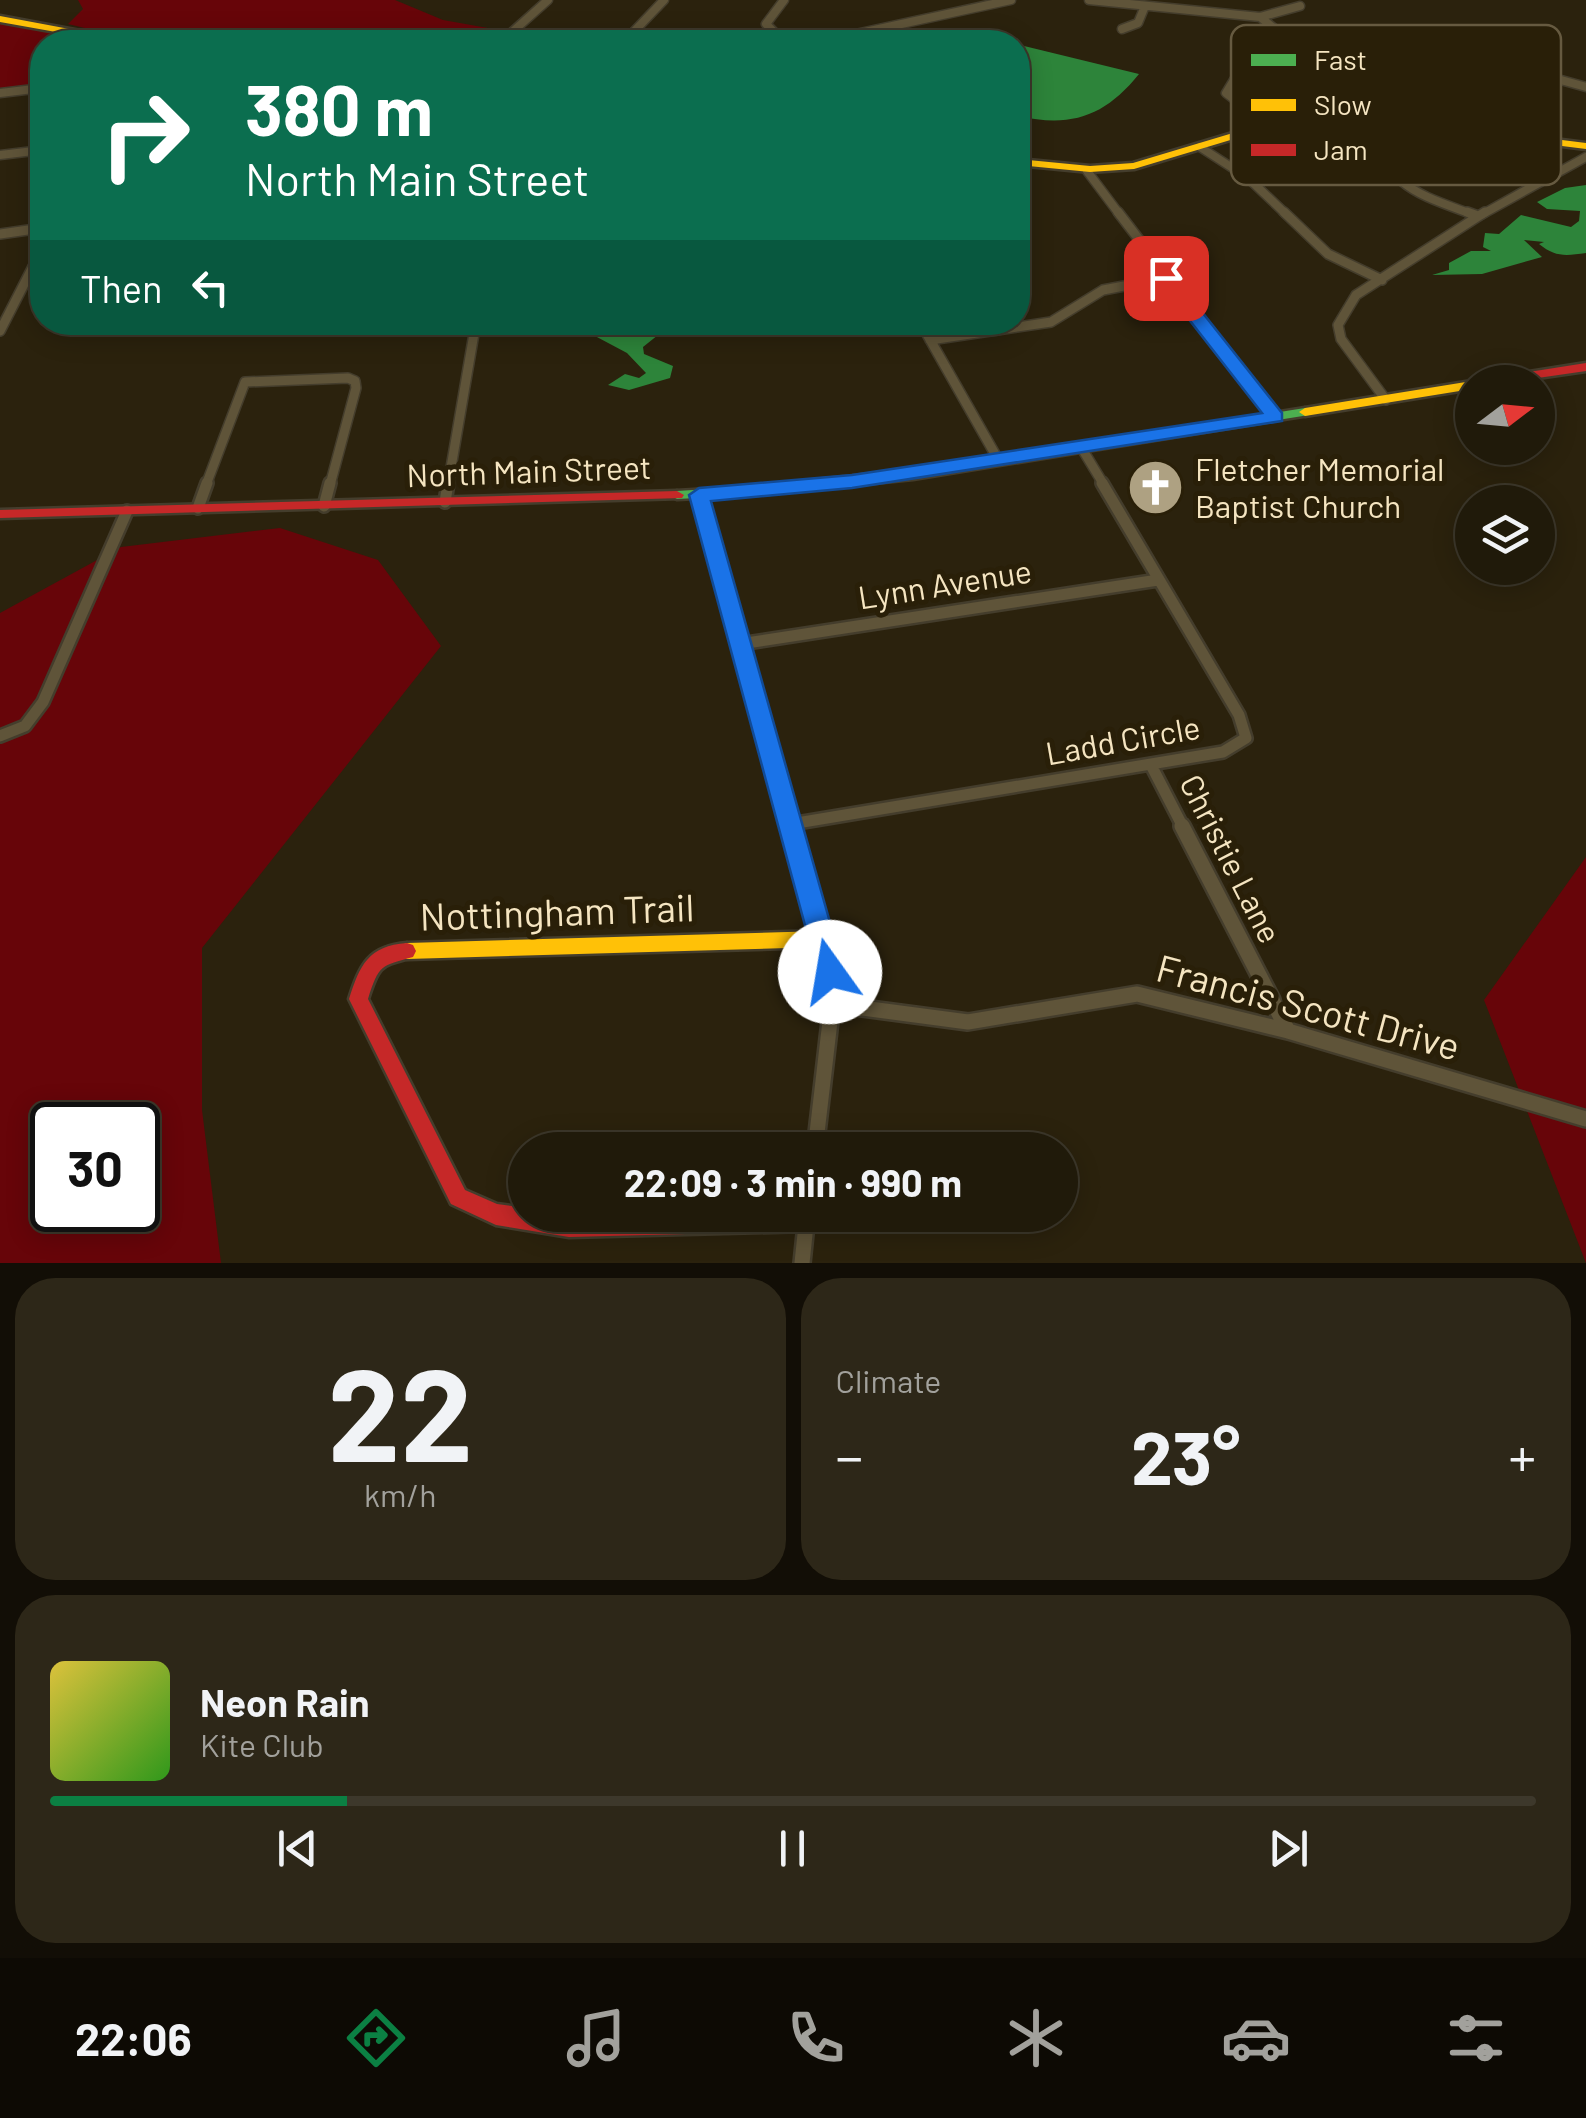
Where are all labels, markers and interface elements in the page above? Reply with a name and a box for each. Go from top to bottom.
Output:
legend [1231,25,1561,185]
text: Fast [1314,42,1367,76]
text: 380 m [245,66,433,150]
icon: right [80,70,210,200]
text: Slow [1314,87,1372,121]
text: Jam [1314,132,1368,166]
text: North Main Street [245,151,589,205]
pin [1124,236,1209,321]
icon: arrive [1139,251,1194,306]
icon: left [183,260,238,315]
text: Then [80,265,163,311]
north arrow [1455,365,1555,465]
map controls [1455,365,1555,585]
street label: North Main Street [406,447,652,493]
place label: Fletcher Memorial Baptist Church [1195,449,1444,524]
church icon: Fletcher Memorial Baptist Church [1126,458,1186,518]
button: layers [1455,485,1555,585]
street label: Lynn Avenue [855,551,1034,615]
street label: Ladd Circle [1043,707,1203,771]
street label: Christie Lane [1173,768,1290,949]
street label: Nottingham Trail [419,883,695,939]
position arrow [778,920,882,1024]
street label: Francis Scott Drive [1152,943,1465,1069]
speed limit sign: 30 [30,1102,160,1232]
text: 22:09 · 3 min · 990 m [624,1159,962,1205]
text: 22 [327,1332,473,1488]
text: Climate [836,1361,941,1399]
text: 23° [1131,1410,1241,1500]
text: − [836,1422,863,1488]
text: + [1508,1422,1536,1488]
text: km/h [364,1475,436,1513]
text: Neon Rain [200,1679,369,1725]
text: Kite Club [200,1725,324,1763]
icon: previous [270,1821,325,1876]
icon: pause [765,1821,820,1876]
icon: next [1261,1821,1316,1876]
icon: directions [341,2003,411,2073]
icon: music [561,2003,631,2073]
icon: phone [781,2003,851,2073]
icon: climate [1001,2003,1071,2073]
icon: car [1221,2003,1291,2073]
icon: filters [1441,2003,1511,2073]
text: 22:06 [75,2011,192,2065]

